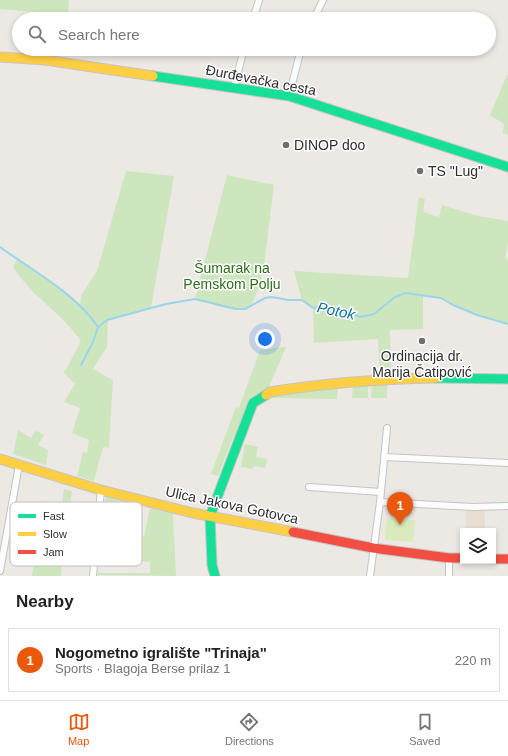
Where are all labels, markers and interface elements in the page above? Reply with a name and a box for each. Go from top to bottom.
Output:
search box [12,12,496,56]
icon: search [26,23,48,45]
text: Search here [58,26,140,43]
street label: Đurđevačka cesta [204,61,318,99]
place label: DINOP doo [294,137,366,153]
marker: DINOP doo [281,140,291,150]
place label: TS "Lug" [428,163,483,179]
marker: TS "Lug" [415,166,425,176]
park label: Šumarak na Pemskom Polju [183,260,281,292]
water label: Potok [316,298,358,323]
your location [255,329,275,349]
marker: Ordinacija dr. Marija Čatipović [417,336,427,346]
place label: Ordinacija dr. Marija Čatipović [372,348,472,380]
street label: Ulica Jakova Gotovca [164,483,300,527]
pin: 1 [387,492,413,525]
legend [10,502,142,566]
text: Fast [43,510,64,522]
text: Slow [43,528,67,540]
map controls [460,528,496,564]
button: layers [460,528,496,564]
text: Jam [43,546,64,558]
text: Nearby [16,592,74,611]
text: Nogometno igralište "Trinaja" [55,644,267,661]
text: 1 [26,653,34,668]
text: 220 m [455,653,491,668]
text: Sports · Blagoja Berse prilaz 1 [55,661,231,676]
tab: Map [68,711,90,747]
tab: Directions [225,711,274,747]
tab: Saved [409,711,440,747]

